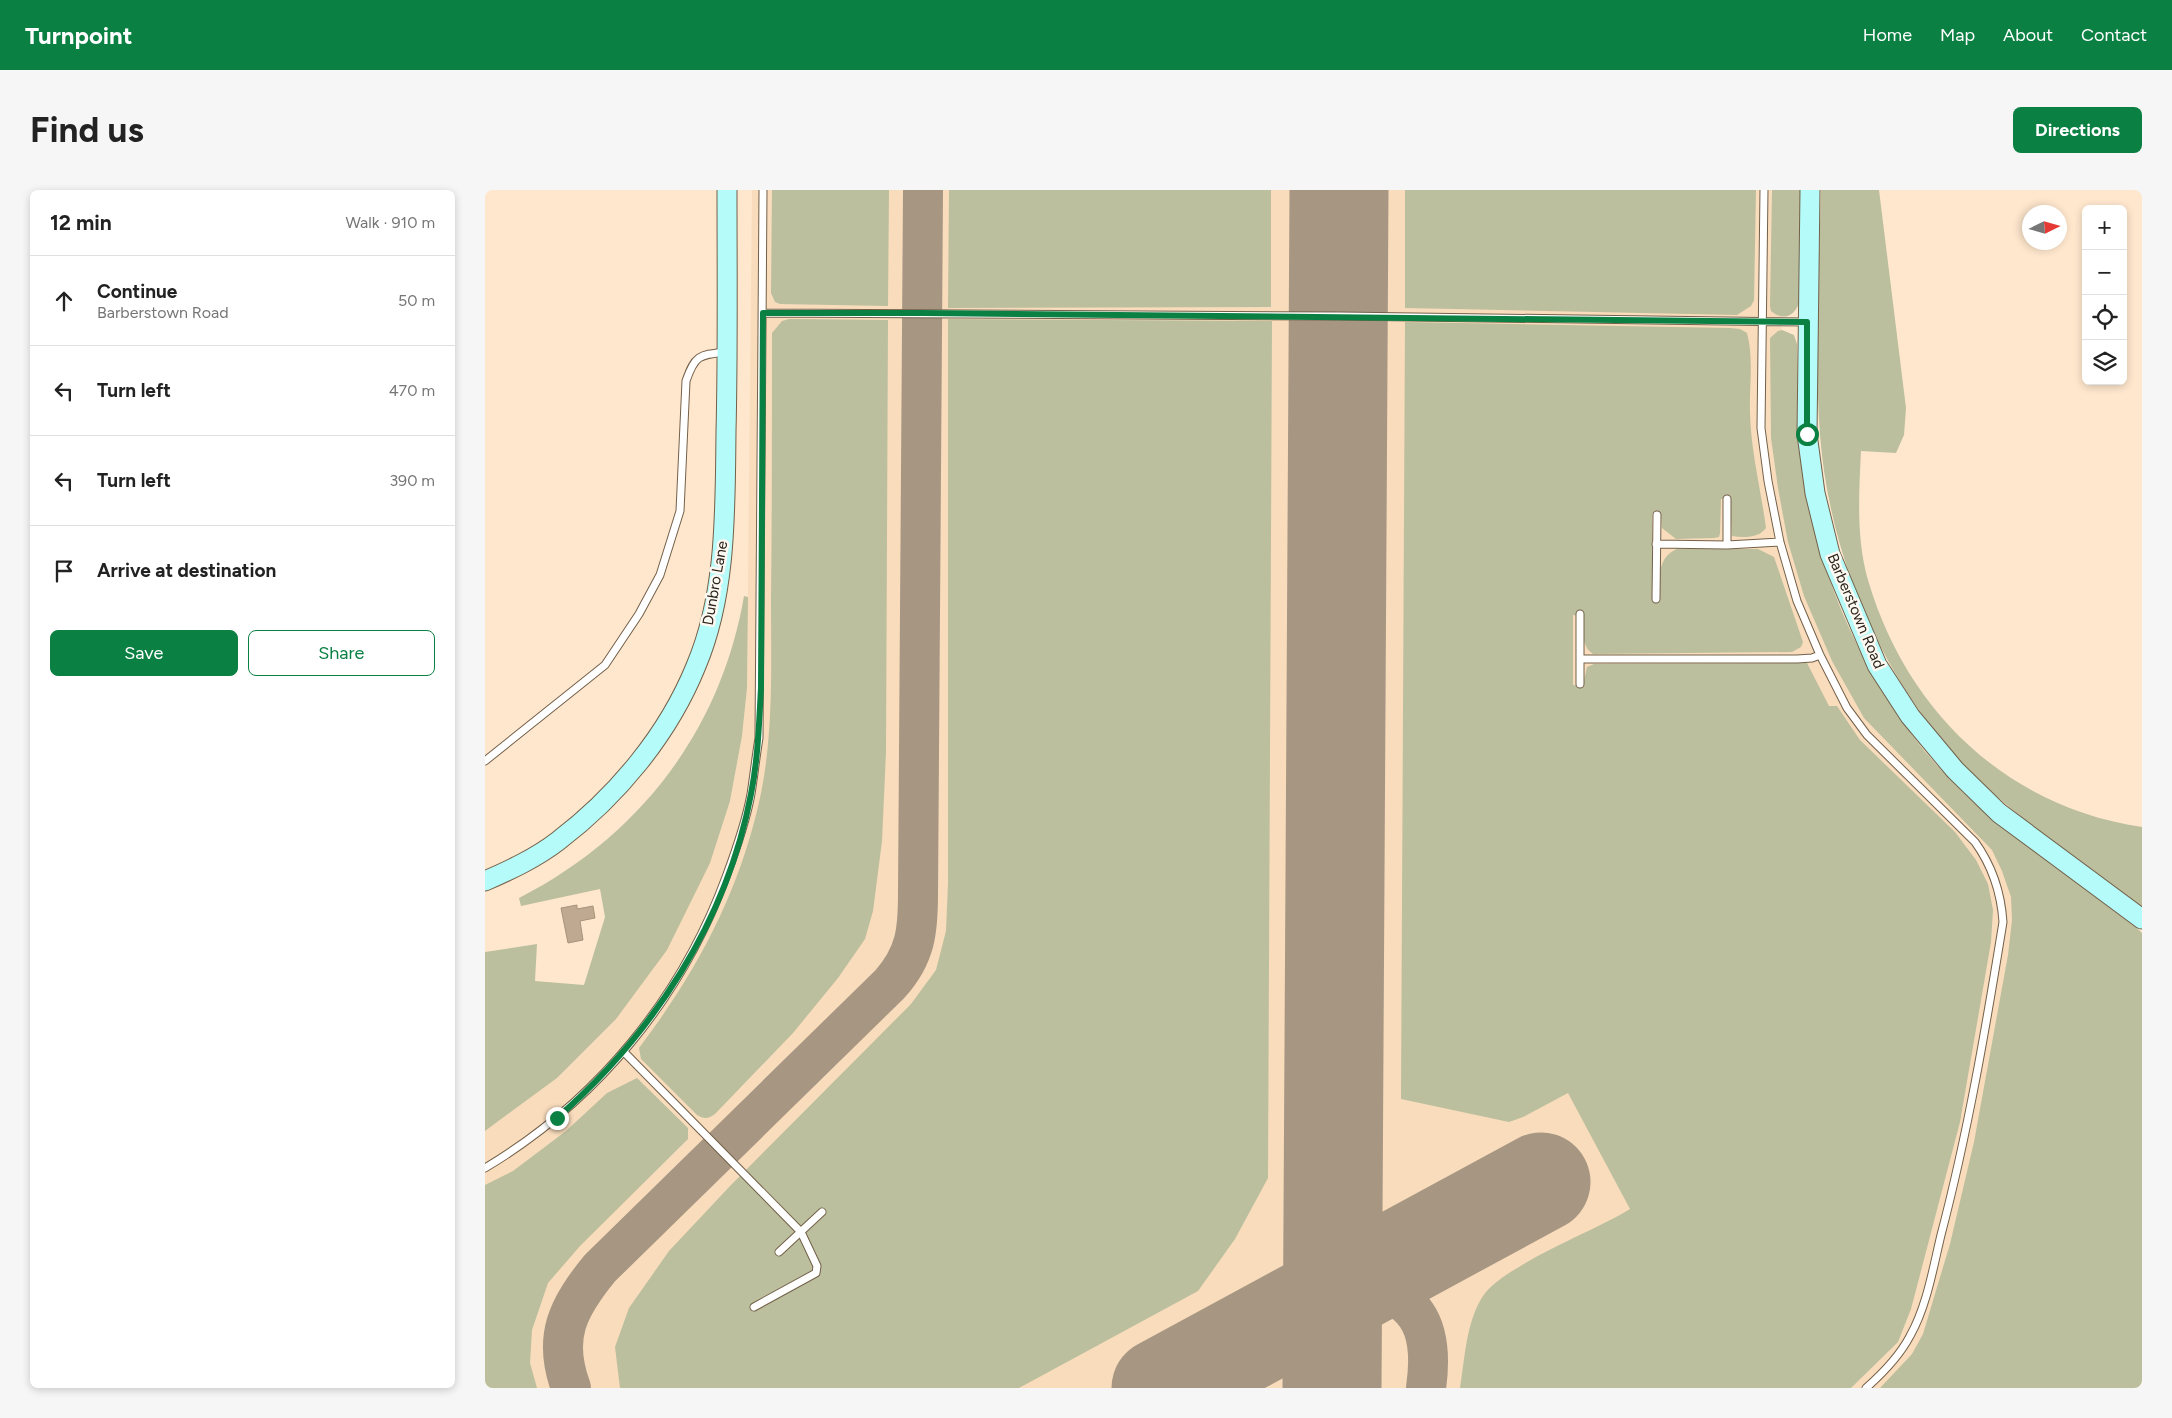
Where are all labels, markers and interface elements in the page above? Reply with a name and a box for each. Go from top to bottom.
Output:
text: Turnpoint [25,21,132,50]
text: Home [1863,24,1912,46]
text: Map [1940,24,1975,46]
text: About [2003,24,2053,46]
text: Contact [2081,24,2147,46]
button: Directions [2013,107,2142,153]
text: Find us [30,109,144,151]
north arrow [2022,205,2067,250]
map controls [2082,205,2127,385]
button: + [2082,205,2127,250]
text: 12 min [50,210,112,235]
text: Walk · 910 m [345,213,435,232]
button: − [2082,250,2127,295]
text: Continue [97,280,177,303]
icon: ahead [50,287,78,315]
text: 50 m [398,291,435,310]
button: locate [2082,295,2127,340]
text: Barberstown Road [97,303,229,322]
button: layers [2082,340,2127,385]
icon: left [50,377,78,405]
text: Turn left [97,379,171,402]
text: 470 m [389,381,435,400]
route start [1796,423,1819,446]
icon: left [50,467,78,495]
text: Turn left [97,469,171,492]
text: 390 m [389,471,435,490]
street label: Dunbro Lane [699,539,731,627]
street label: Barberstown Road [1824,551,1888,671]
icon: arrive [50,557,78,585]
text: Arrive at destination [97,559,276,582]
button: Save [50,630,238,676]
button: Share [248,630,435,676]
route end [546,1107,569,1130]

